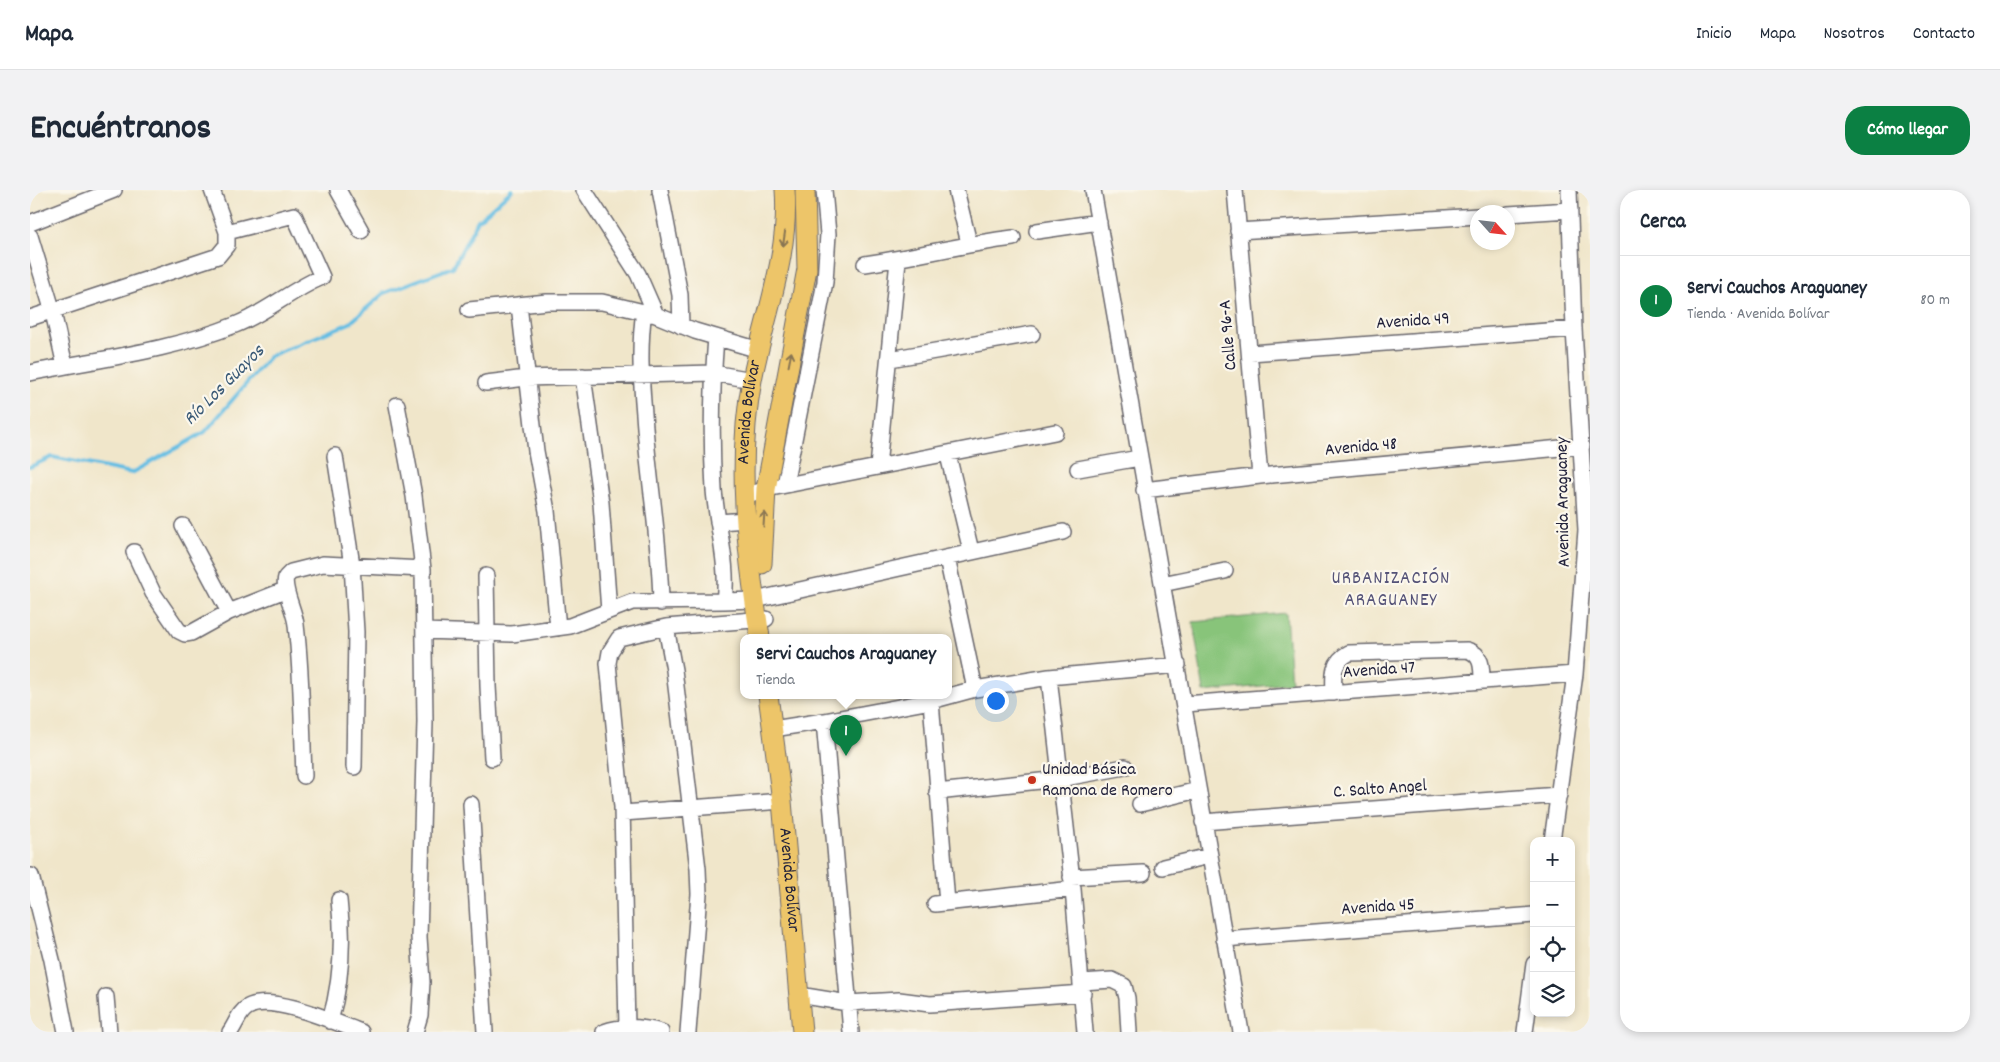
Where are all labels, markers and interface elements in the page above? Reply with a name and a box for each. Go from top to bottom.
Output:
text: Mapa [25,18,73,52]
text: Inicio [1696,22,1732,47]
text: Mapa [1760,22,1795,47]
text: Nosotros [1823,22,1885,47]
text: Contacto [1913,22,1975,47]
text: Encuéntranos [30,105,211,155]
button: Cómo llegar [1845,106,1970,155]
north arrow [1470,205,1515,250]
text: Cerca [1640,208,1686,238]
one-way arrow [779,230,789,246]
text: Servi Cauchos Araguaney [1687,276,1867,303]
text: 1 [1654,289,1658,312]
text: 80 m [1920,289,1950,312]
street label: Calle 96-A [1213,298,1245,371]
text: Tienda · Avenida Bolívar [1687,303,1830,326]
street label: Avenida 49 [1375,307,1451,337]
water label: Río Los Guayos [178,339,272,433]
one-way arrow [786,351,796,367]
street label: Avenida Bolívar [732,357,768,465]
street label: Avenida 48 [1324,432,1398,464]
street label: Avenida Araguaney [1550,436,1578,567]
one-way arrow [759,511,768,527]
district label: URBANIZACIÓN ARAGUANEY [1332,566,1450,615]
popup [740,634,952,699]
text: Servi Cauchos Araguaney [756,642,936,669]
street label: Avenida 47 [1342,656,1416,686]
text: Tienda [756,669,795,692]
your location [983,688,1009,714]
pin: 1 [830,715,862,756]
place label: Unidad Básica Ramona de Romero [1042,758,1173,804]
marker: Unidad Básica Ramona de Romero [1026,774,1038,786]
street label: C. Salto Angel [1332,774,1428,806]
street label: Avenida Bolívar [772,827,806,933]
map controls [1530,837,1575,1017]
button: + [1530,837,1575,882]
button: − [1530,882,1575,927]
street label: Avenida 45 [1340,893,1416,923]
button: locate [1530,927,1575,972]
button: layers [1530,972,1575,1017]

